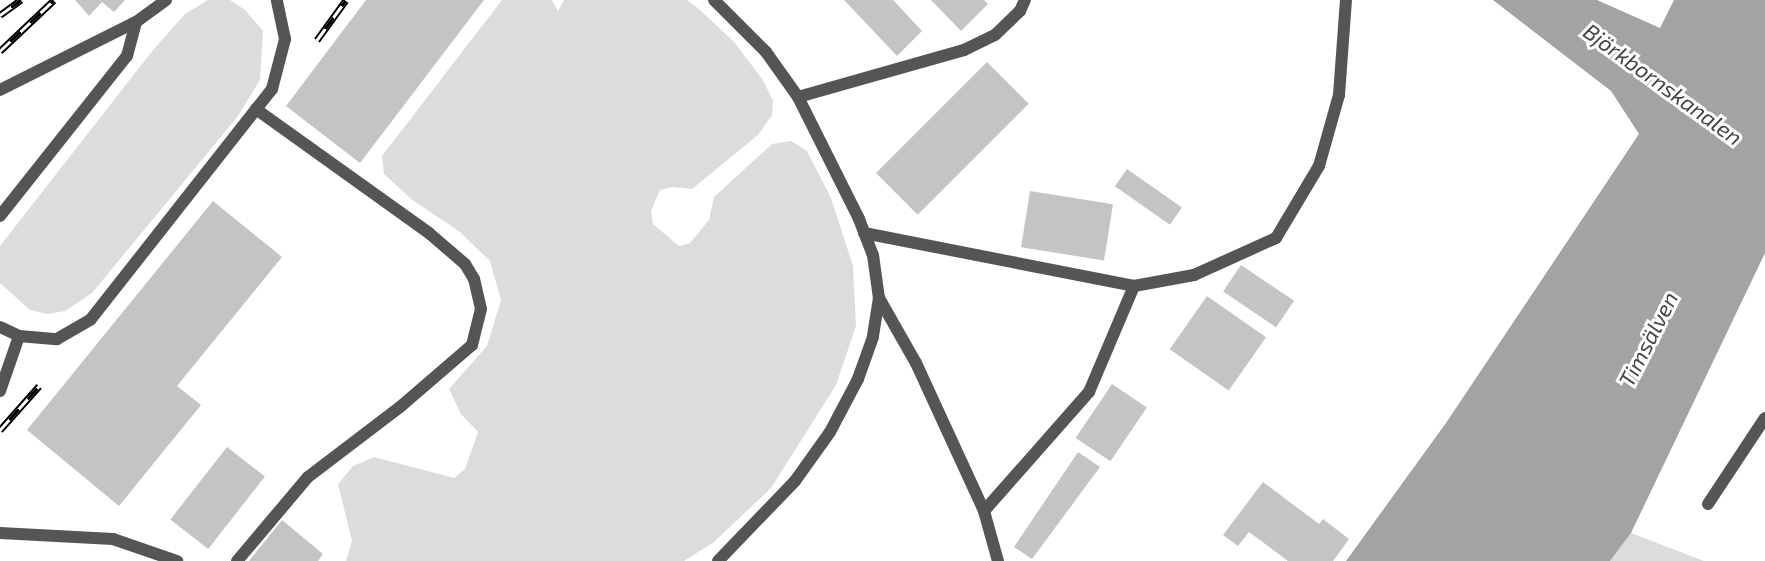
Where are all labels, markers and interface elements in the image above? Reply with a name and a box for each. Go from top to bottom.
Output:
water label: Björkbornskanalen [1579,18,1747,150]
water label: Timsälven [1613,287,1683,391]

